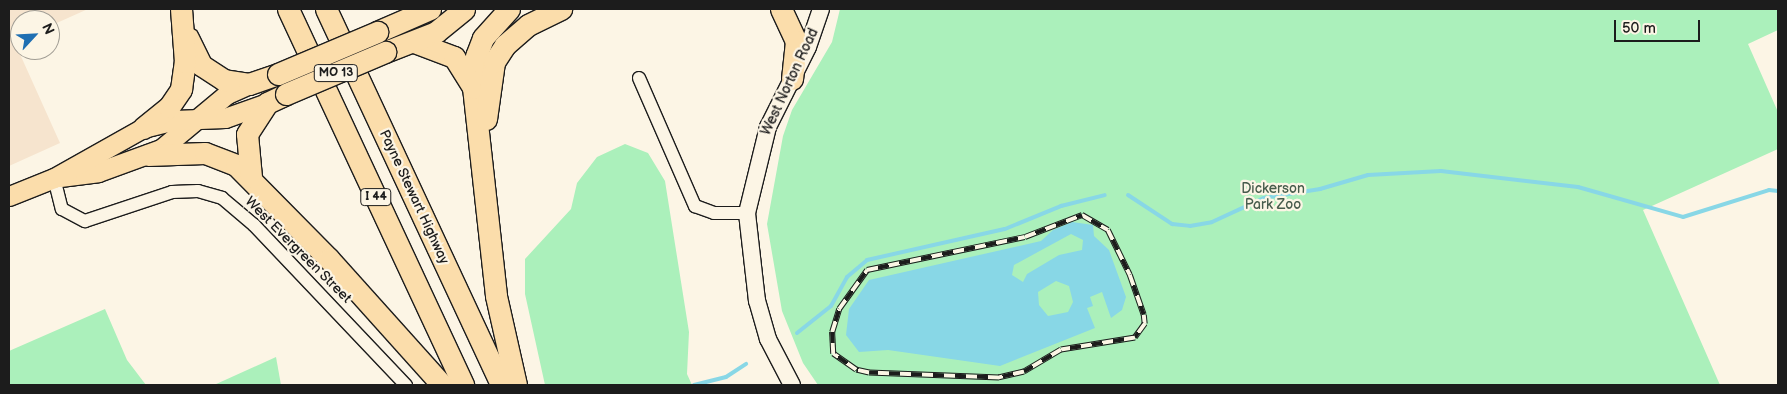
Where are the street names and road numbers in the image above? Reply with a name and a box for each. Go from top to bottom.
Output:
street label: West Norton Road [758,26,822,138]
road number: MO 13 [314,64,358,82]
street label: Payne Stewart Highway [375,127,453,267]
road number: I 44 [360,188,392,206]
street label: West Evergreen Street [241,193,355,307]

